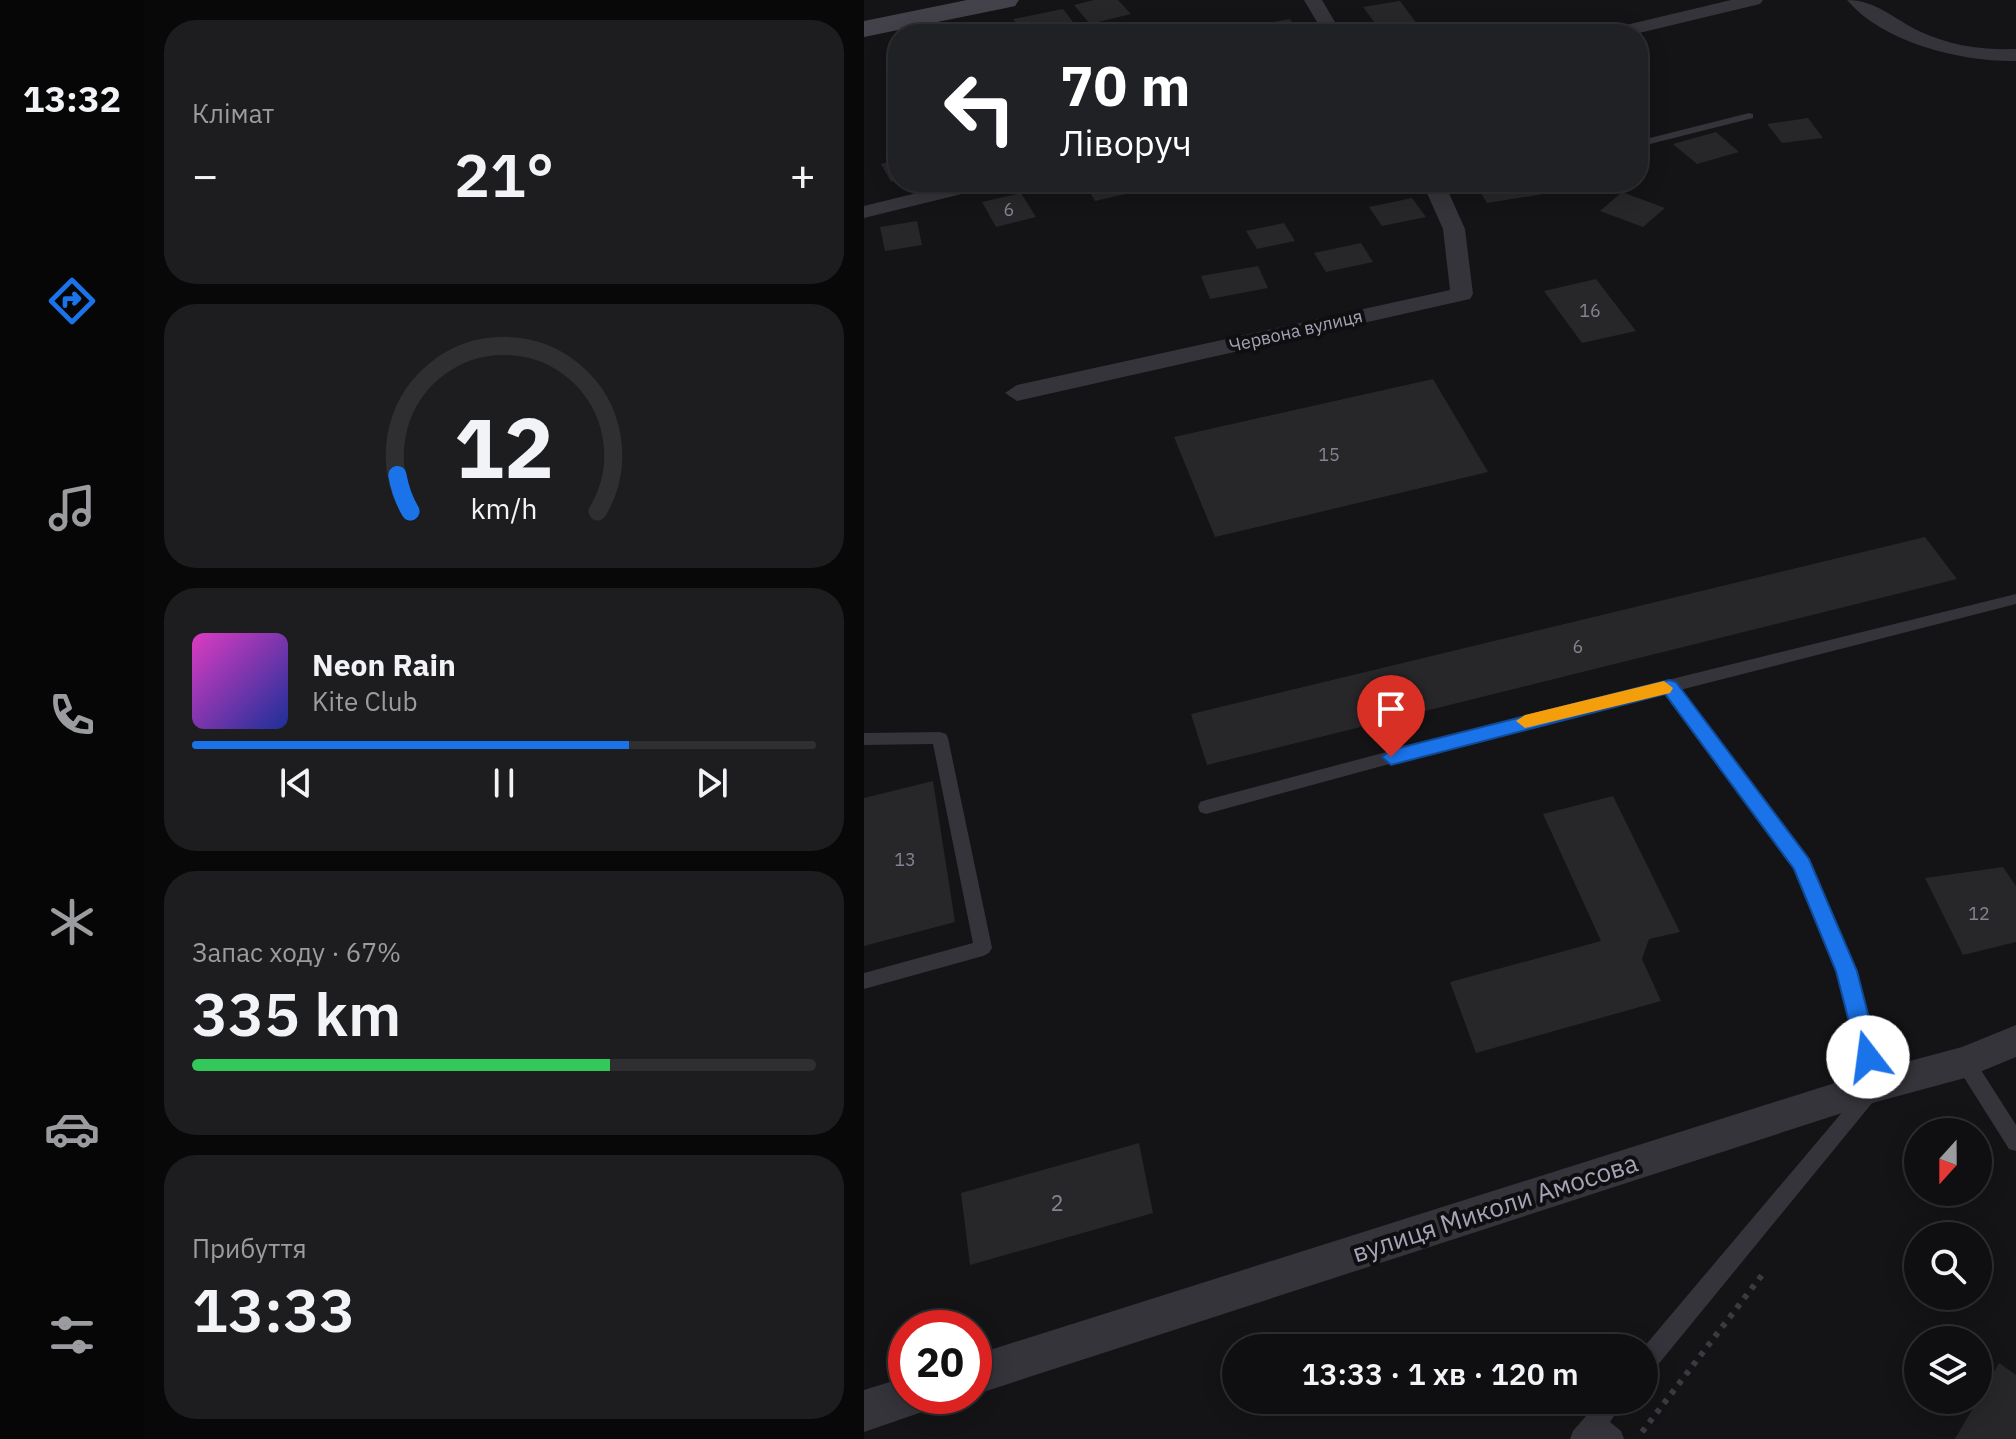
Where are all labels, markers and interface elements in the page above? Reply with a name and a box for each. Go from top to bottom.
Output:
text: 70 m [1060,49,1190,121]
icon: left [928,56,1032,160]
text: 13:32 [23,75,121,122]
text: Клімат [192,96,274,130]
text: Ліворуч [1060,119,1192,166]
text: 21° [454,135,554,214]
text: − [192,146,218,203]
text: + [790,146,816,203]
house number: 6 [1004,198,1014,221]
icon: directions [44,273,100,329]
house number: 16 [1579,299,1601,322]
street label: Червона вулиця [1227,304,1365,357]
text: 12 [454,392,554,500]
house number: 15 [1318,443,1340,466]
icon: music [44,480,100,536]
text: km/h [470,490,538,527]
house number: 6 [1573,635,1583,658]
text: Neon Rain [312,645,456,684]
pin [1357,675,1425,757]
text: Kite Club [312,684,417,718]
icon: phone [44,687,100,743]
icon: arrive [1369,687,1413,731]
icon: previous [274,761,318,805]
icon: pause [482,761,526,805]
icon: next [690,761,734,805]
house number: 13 [894,848,916,871]
icon: climate [44,894,100,950]
house number: 12 [1968,902,1990,925]
text: Запас ходу · 67% [192,935,401,969]
text: 335 km [192,974,401,1053]
position arrow [1826,1015,1910,1099]
icon: car [44,1101,100,1157]
north arrow [1904,1118,1992,1206]
map controls [1904,1118,1992,1414]
street label: вулиця Миколи Амосова [1348,1145,1642,1269]
house number: 2 [1050,1188,1064,1217]
button: search [1904,1222,1992,1310]
text: Прибуття [192,1231,307,1265]
text: 13:33 [192,1270,355,1349]
icon: filters [44,1307,100,1363]
speed limit sign: 20 [888,1310,992,1414]
button: layers [1904,1326,1992,1414]
text: 13:33 · 1 хв · 120 m [1301,1354,1579,1393]

